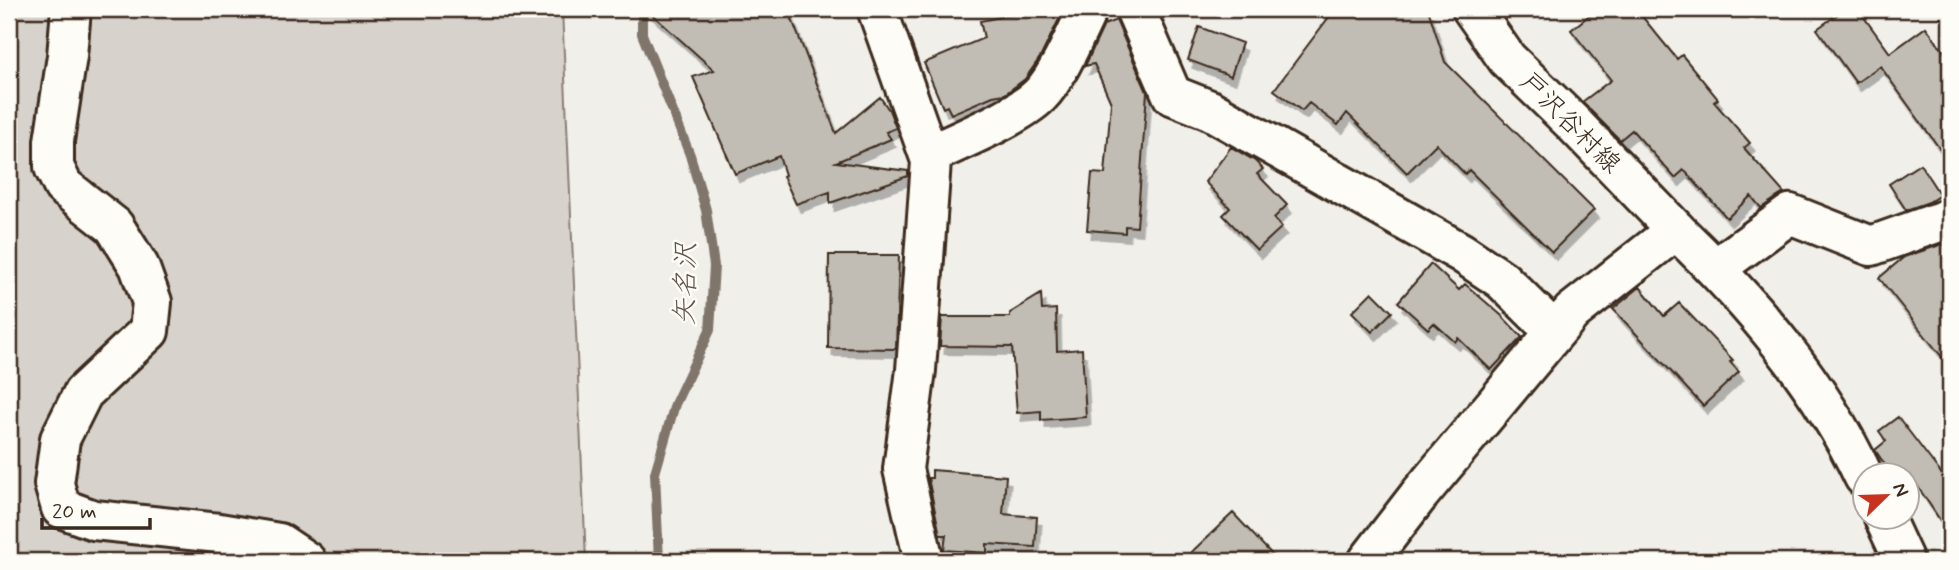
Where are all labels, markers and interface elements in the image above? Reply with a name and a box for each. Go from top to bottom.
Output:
street label: 戸沢谷村線 [1512,65,1628,181]
water label: 矢名沢 [667,241,706,326]
north arrow [1850,462,1920,532]
text: N [1886,479,1914,501]
scale bar [42,486,150,530]
text: 20 m [52,498,97,526]

